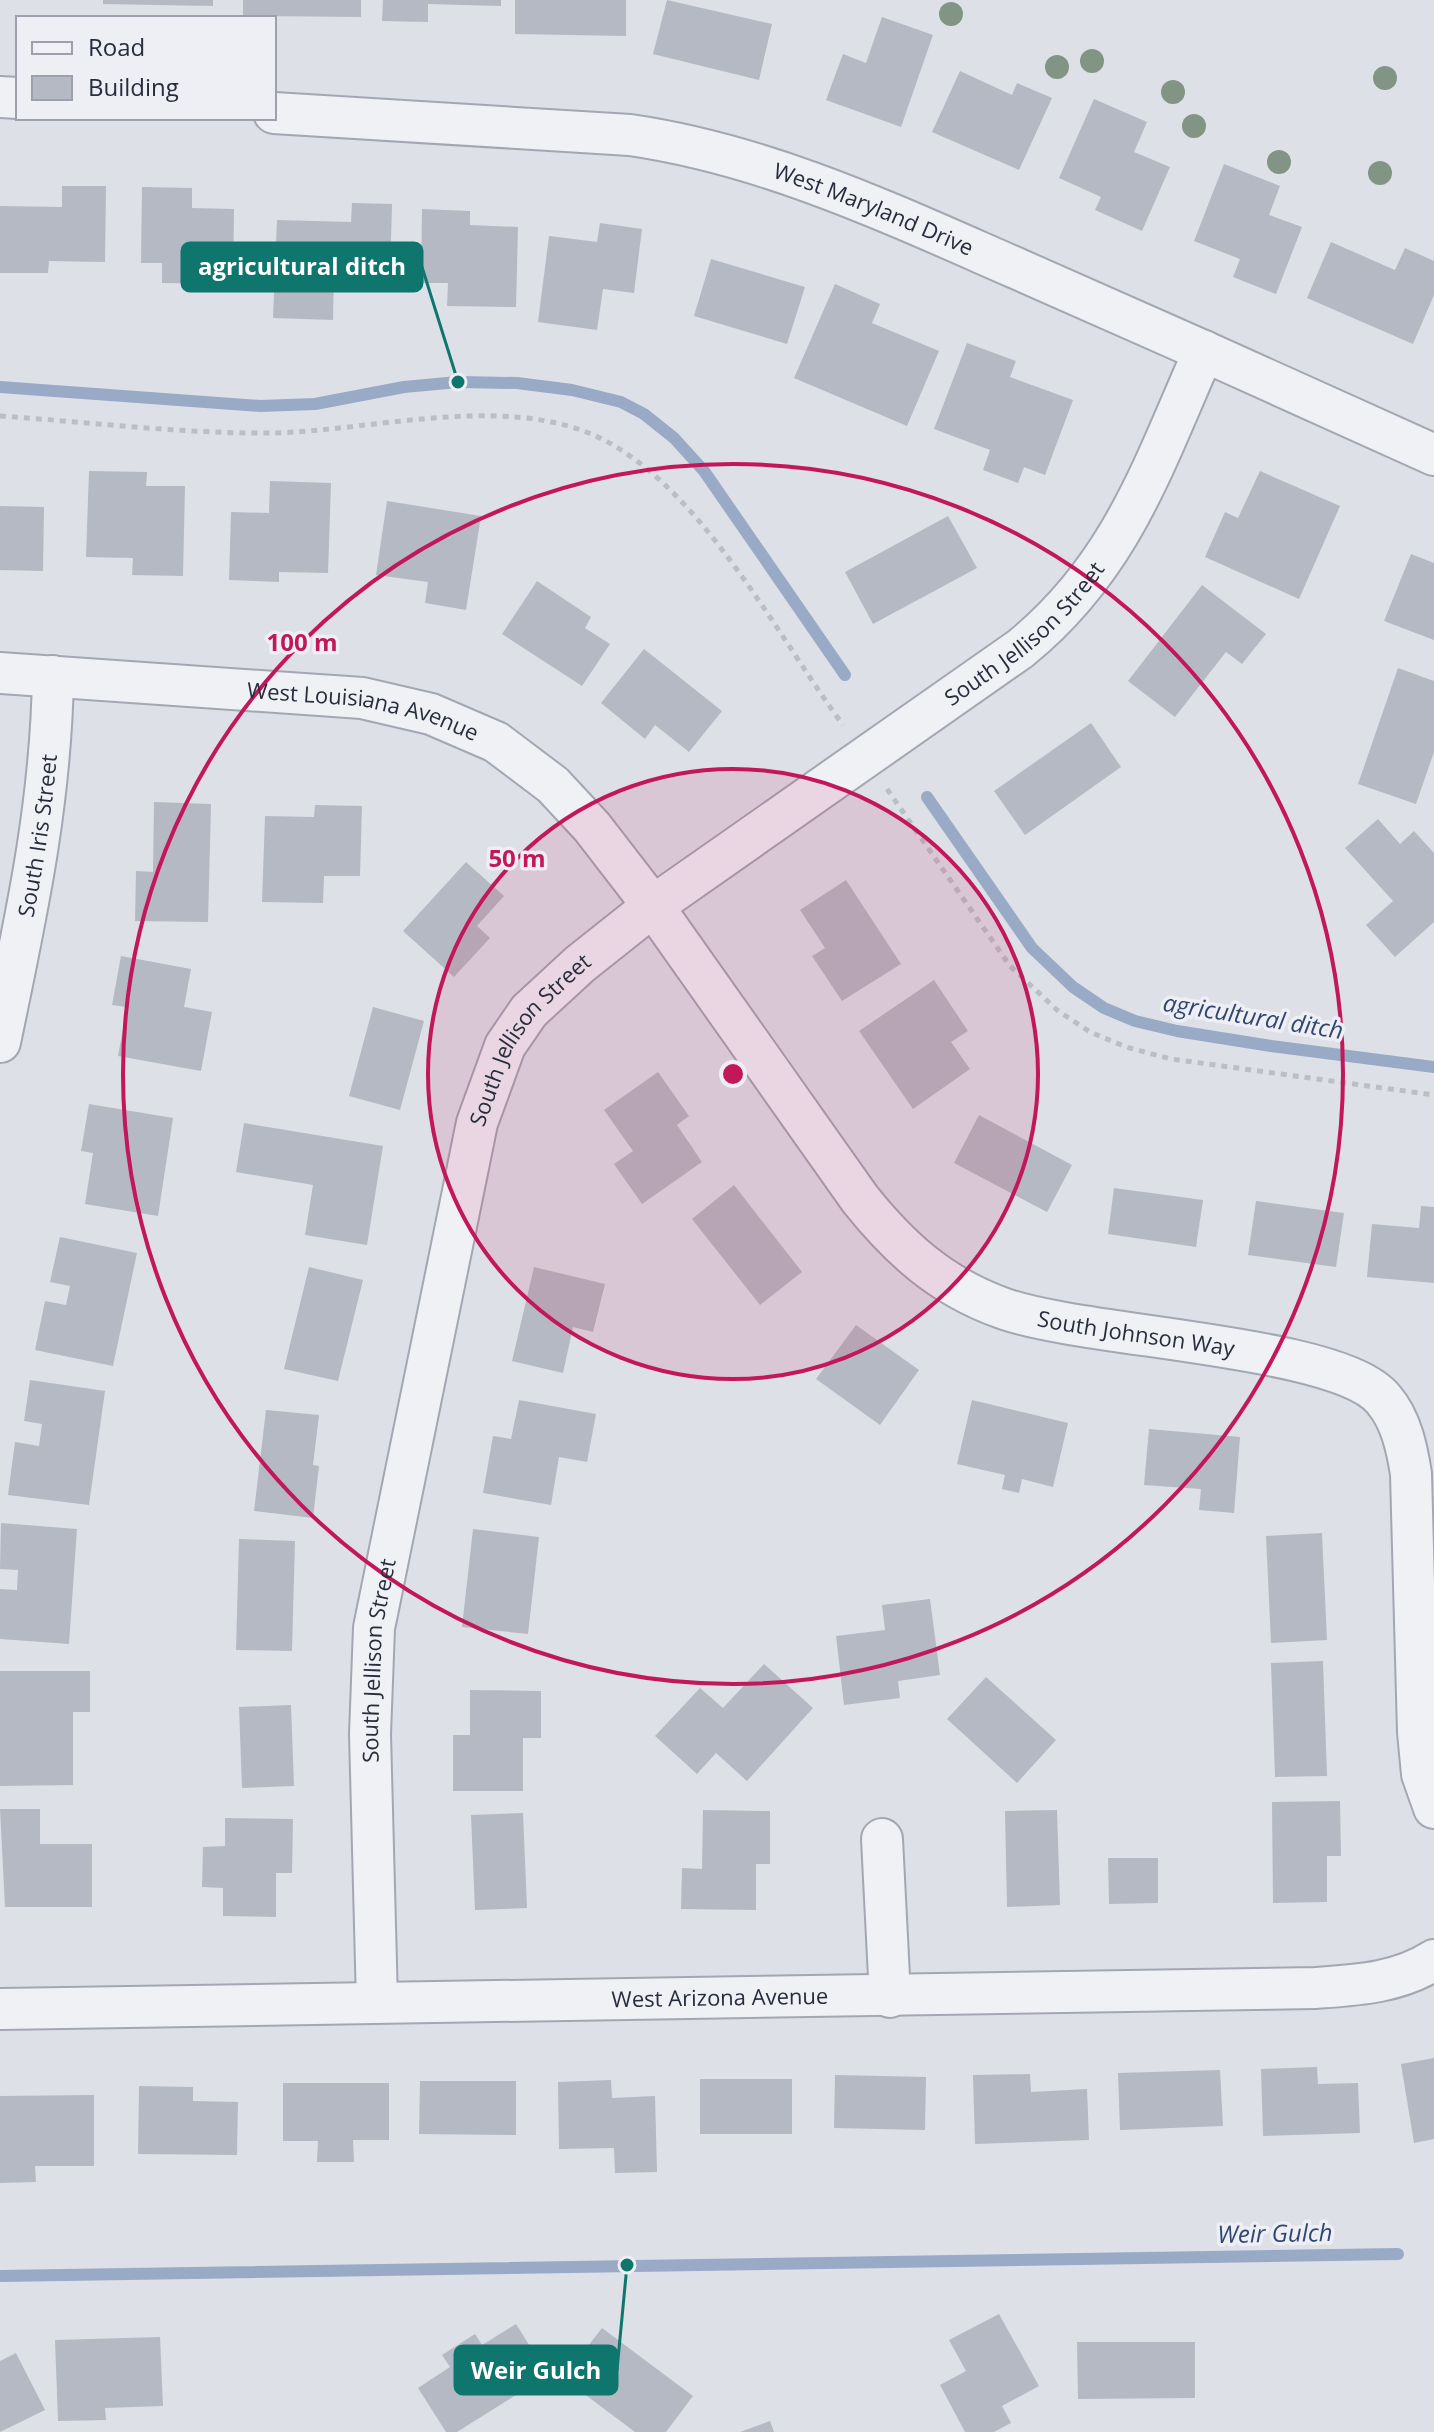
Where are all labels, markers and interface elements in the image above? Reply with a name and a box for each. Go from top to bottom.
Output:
legend [16,16,276,120]
text: Road [88,30,145,63]
text: Building [88,70,179,103]
street label: West Maryland Drive [770,155,979,262]
callout: agricultural ditch [182,243,422,291]
text: agricultural ditch [198,249,406,282]
street label: South Jellison Street [938,555,1110,712]
text: 100 m [267,625,337,658]
street label: West Louisiana Avenue [246,674,484,747]
street label: South Iris Street [10,753,63,919]
text: 50 m [488,841,546,874]
street label: South Jellison Street [461,946,596,1130]
water label: agricultural ditch [1161,985,1346,1046]
centre of rings [719,1060,747,1088]
street label: South Johnson Way [1035,1302,1238,1363]
street label: South Jellison Street [354,1556,402,1763]
street label: West Arizona Avenue [611,1980,829,2013]
water label: Weir Gulch [1217,2215,1333,2250]
callout: Weir Gulch [455,2346,617,2394]
text: Weir Gulch [471,2353,601,2386]

